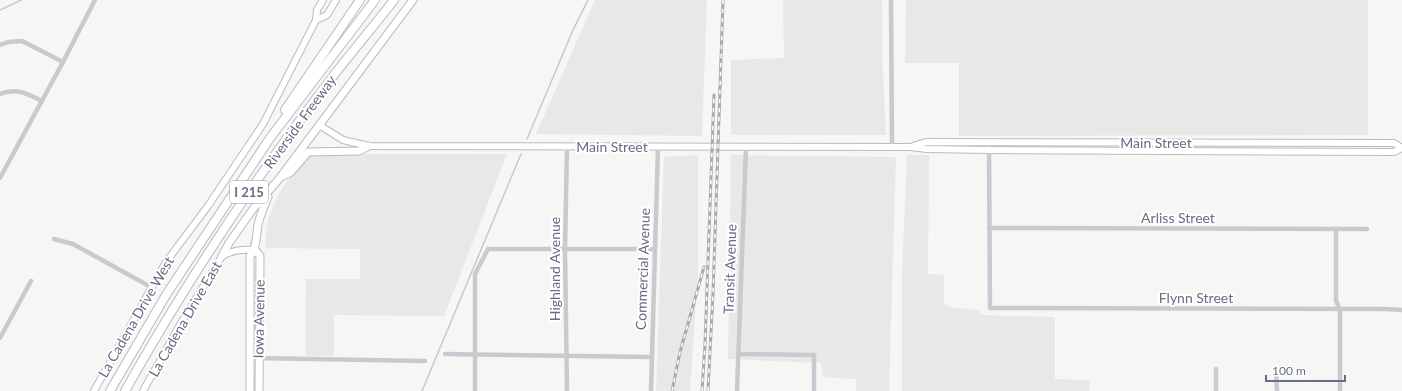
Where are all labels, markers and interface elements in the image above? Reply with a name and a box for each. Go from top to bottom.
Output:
street label: Riverside Freeway [260,71,340,172]
street label: Main Street [1120,134,1192,151]
street label: Main Street [576,138,648,155]
road number: I 215 [230,181,268,203]
street label: Commercial Avenue [632,208,653,330]
street label: Arliss Street [1141,209,1215,226]
street label: Highland Avenue [546,217,563,321]
street label: Transit Avenue [719,224,740,314]
street label: La Cadena Drive West [94,253,177,380]
street label: La Cadena Drive East [145,258,225,380]
street label: Iowa Avenue [249,279,268,359]
street label: Flynn Street [1159,289,1233,306]
scale bar [1266,357,1345,383]
text: 100 m [1272,363,1306,378]

